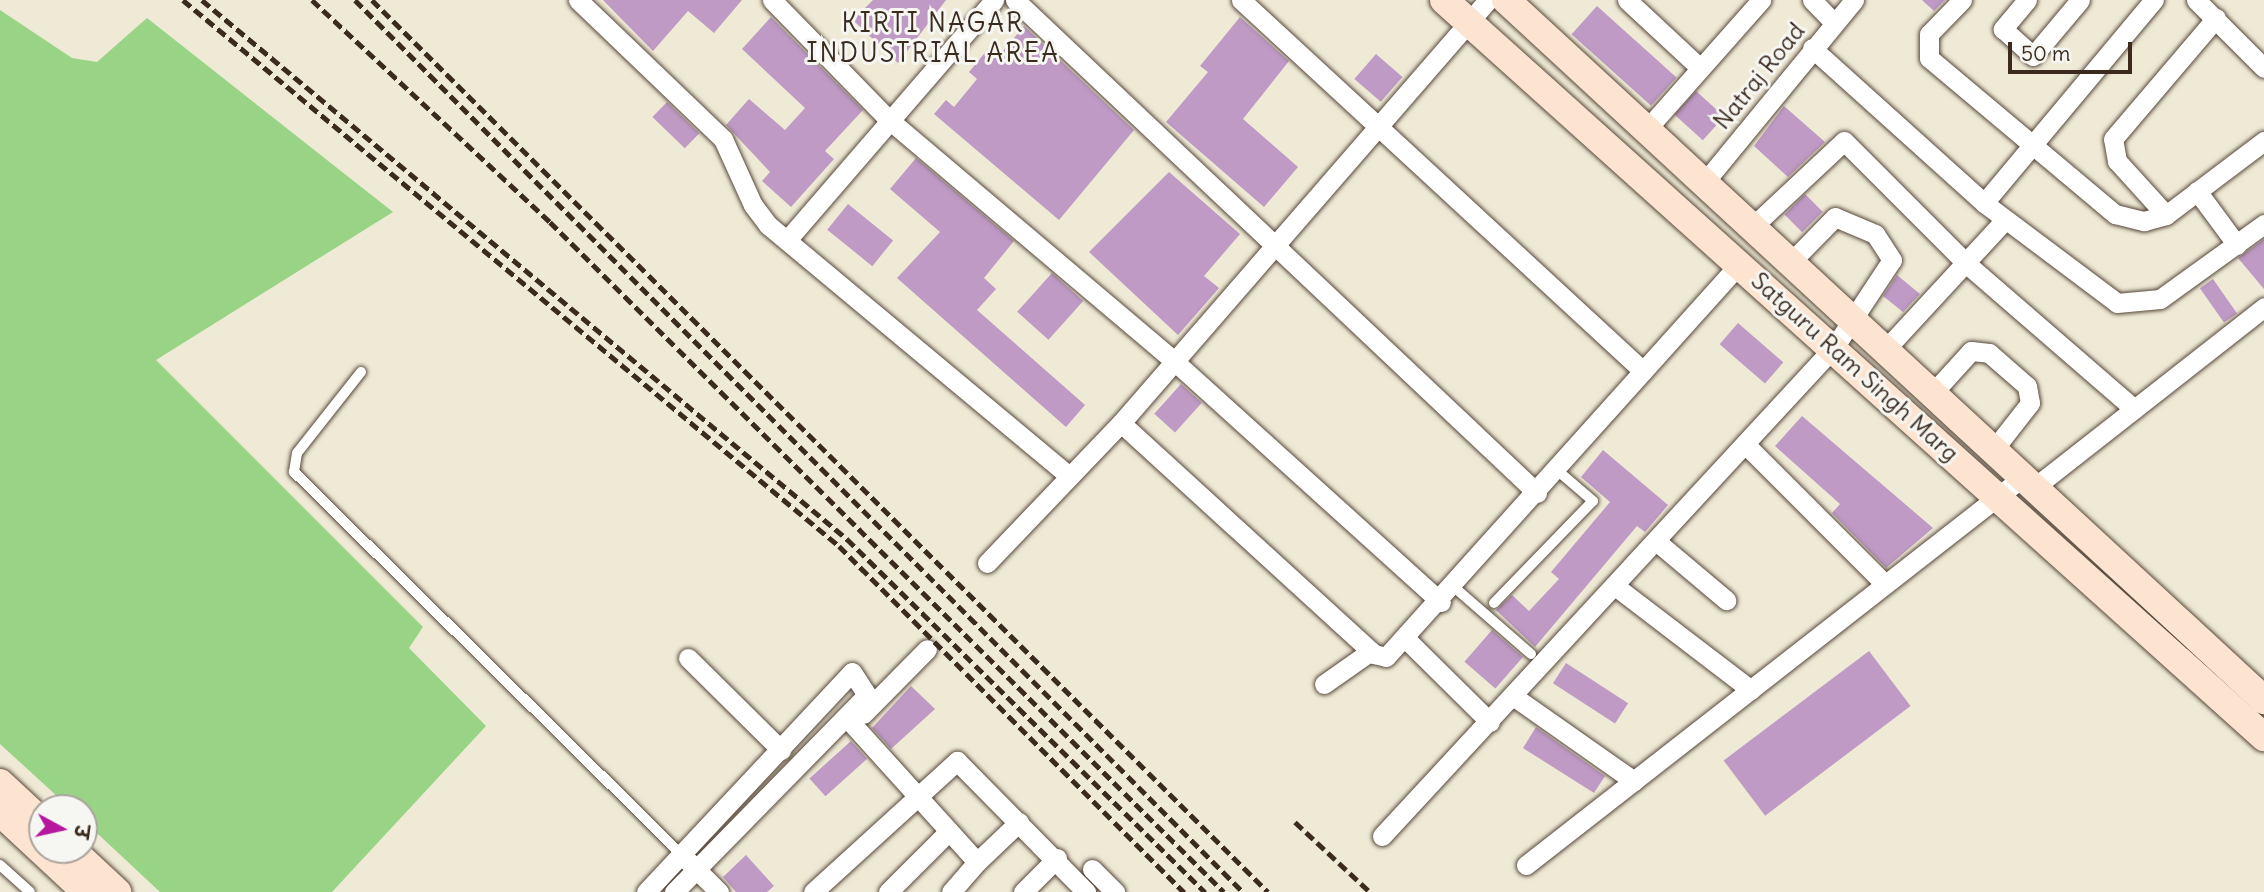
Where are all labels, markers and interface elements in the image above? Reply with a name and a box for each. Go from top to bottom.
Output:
district label: KIRTI NAGAR INDUSTRIAL AREA [808,7,1058,68]
street label: Natraj Road [1707,17,1811,135]
scale bar [2012,28,2136,72]
text: 50 m [2021,40,2070,67]
street label: Satguru Ram Singh Marg [1745,266,1965,468]
north arrow [28,794,98,864]
text: उ [69,824,95,840]

